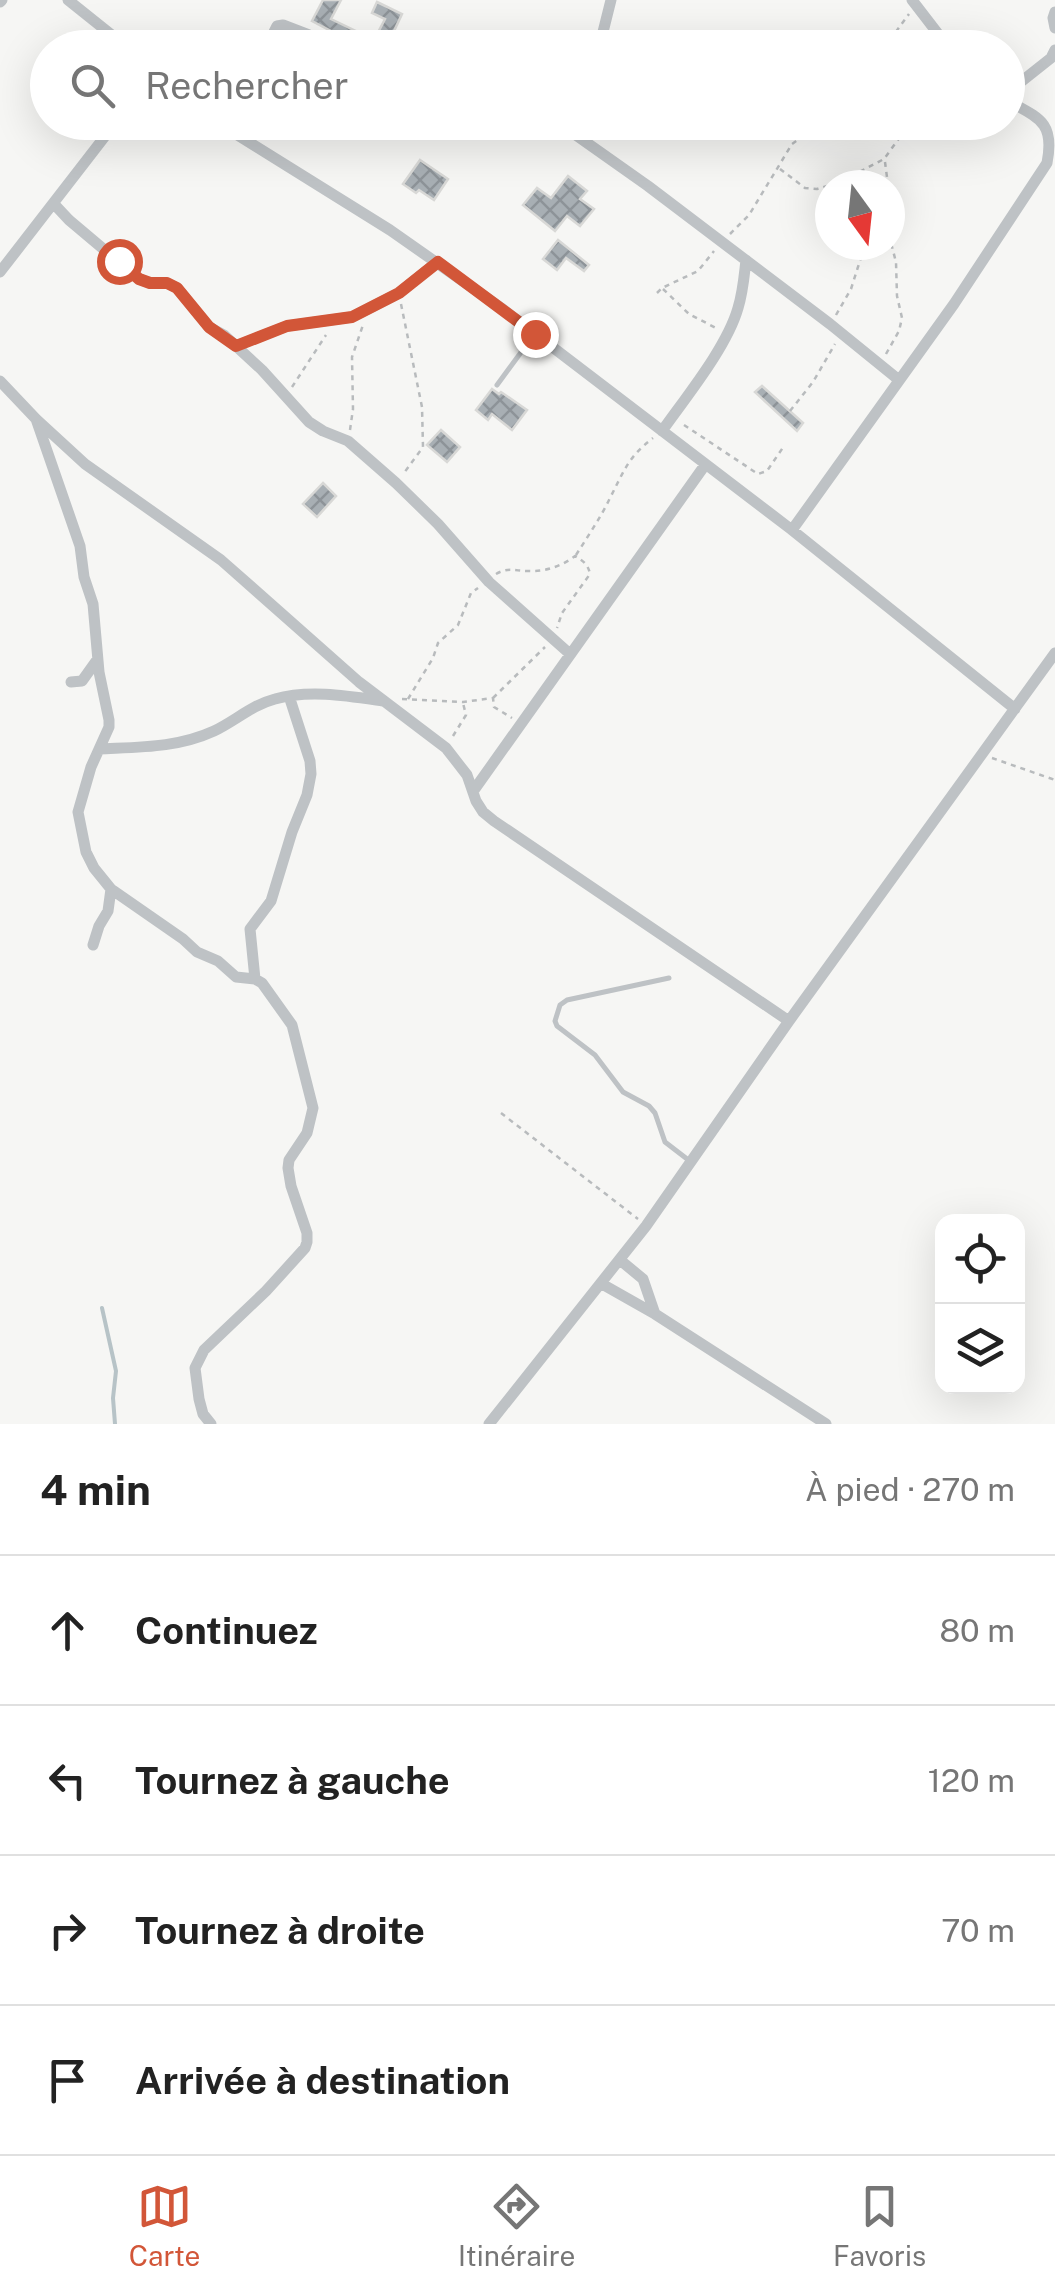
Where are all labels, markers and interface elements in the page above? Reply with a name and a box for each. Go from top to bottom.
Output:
search box [30,30,1025,140]
icon: search [65,58,120,113]
text: Rechercher [145,63,349,108]
north arrow [815,170,905,260]
route start [97,239,143,285]
route end [513,312,559,358]
map controls [935,1214,1025,1394]
button: locate [935,1214,1025,1304]
button: layers [935,1304,1025,1394]
text: 4 min [40,1465,151,1514]
text: À pied · 270 m [805,1471,1015,1508]
icon: ahead [40,1603,95,1658]
text: Continuez [135,1608,318,1653]
text: 80 m [939,1612,1015,1649]
icon: left [40,1753,95,1808]
text: Tournez à gauche [135,1758,450,1803]
text: 120 m [928,1762,1015,1799]
icon: right [40,1903,95,1958]
text: Tournez à droite [135,1908,425,1953]
text: 70 m [941,1912,1015,1949]
icon: arrive [40,2053,95,2108]
text: Arrivée à destination [135,2058,510,2103]
tab: Carte [129,2179,200,2272]
tab: Itinéraire [458,2179,575,2272]
tab: Favoris [833,2179,926,2272]

